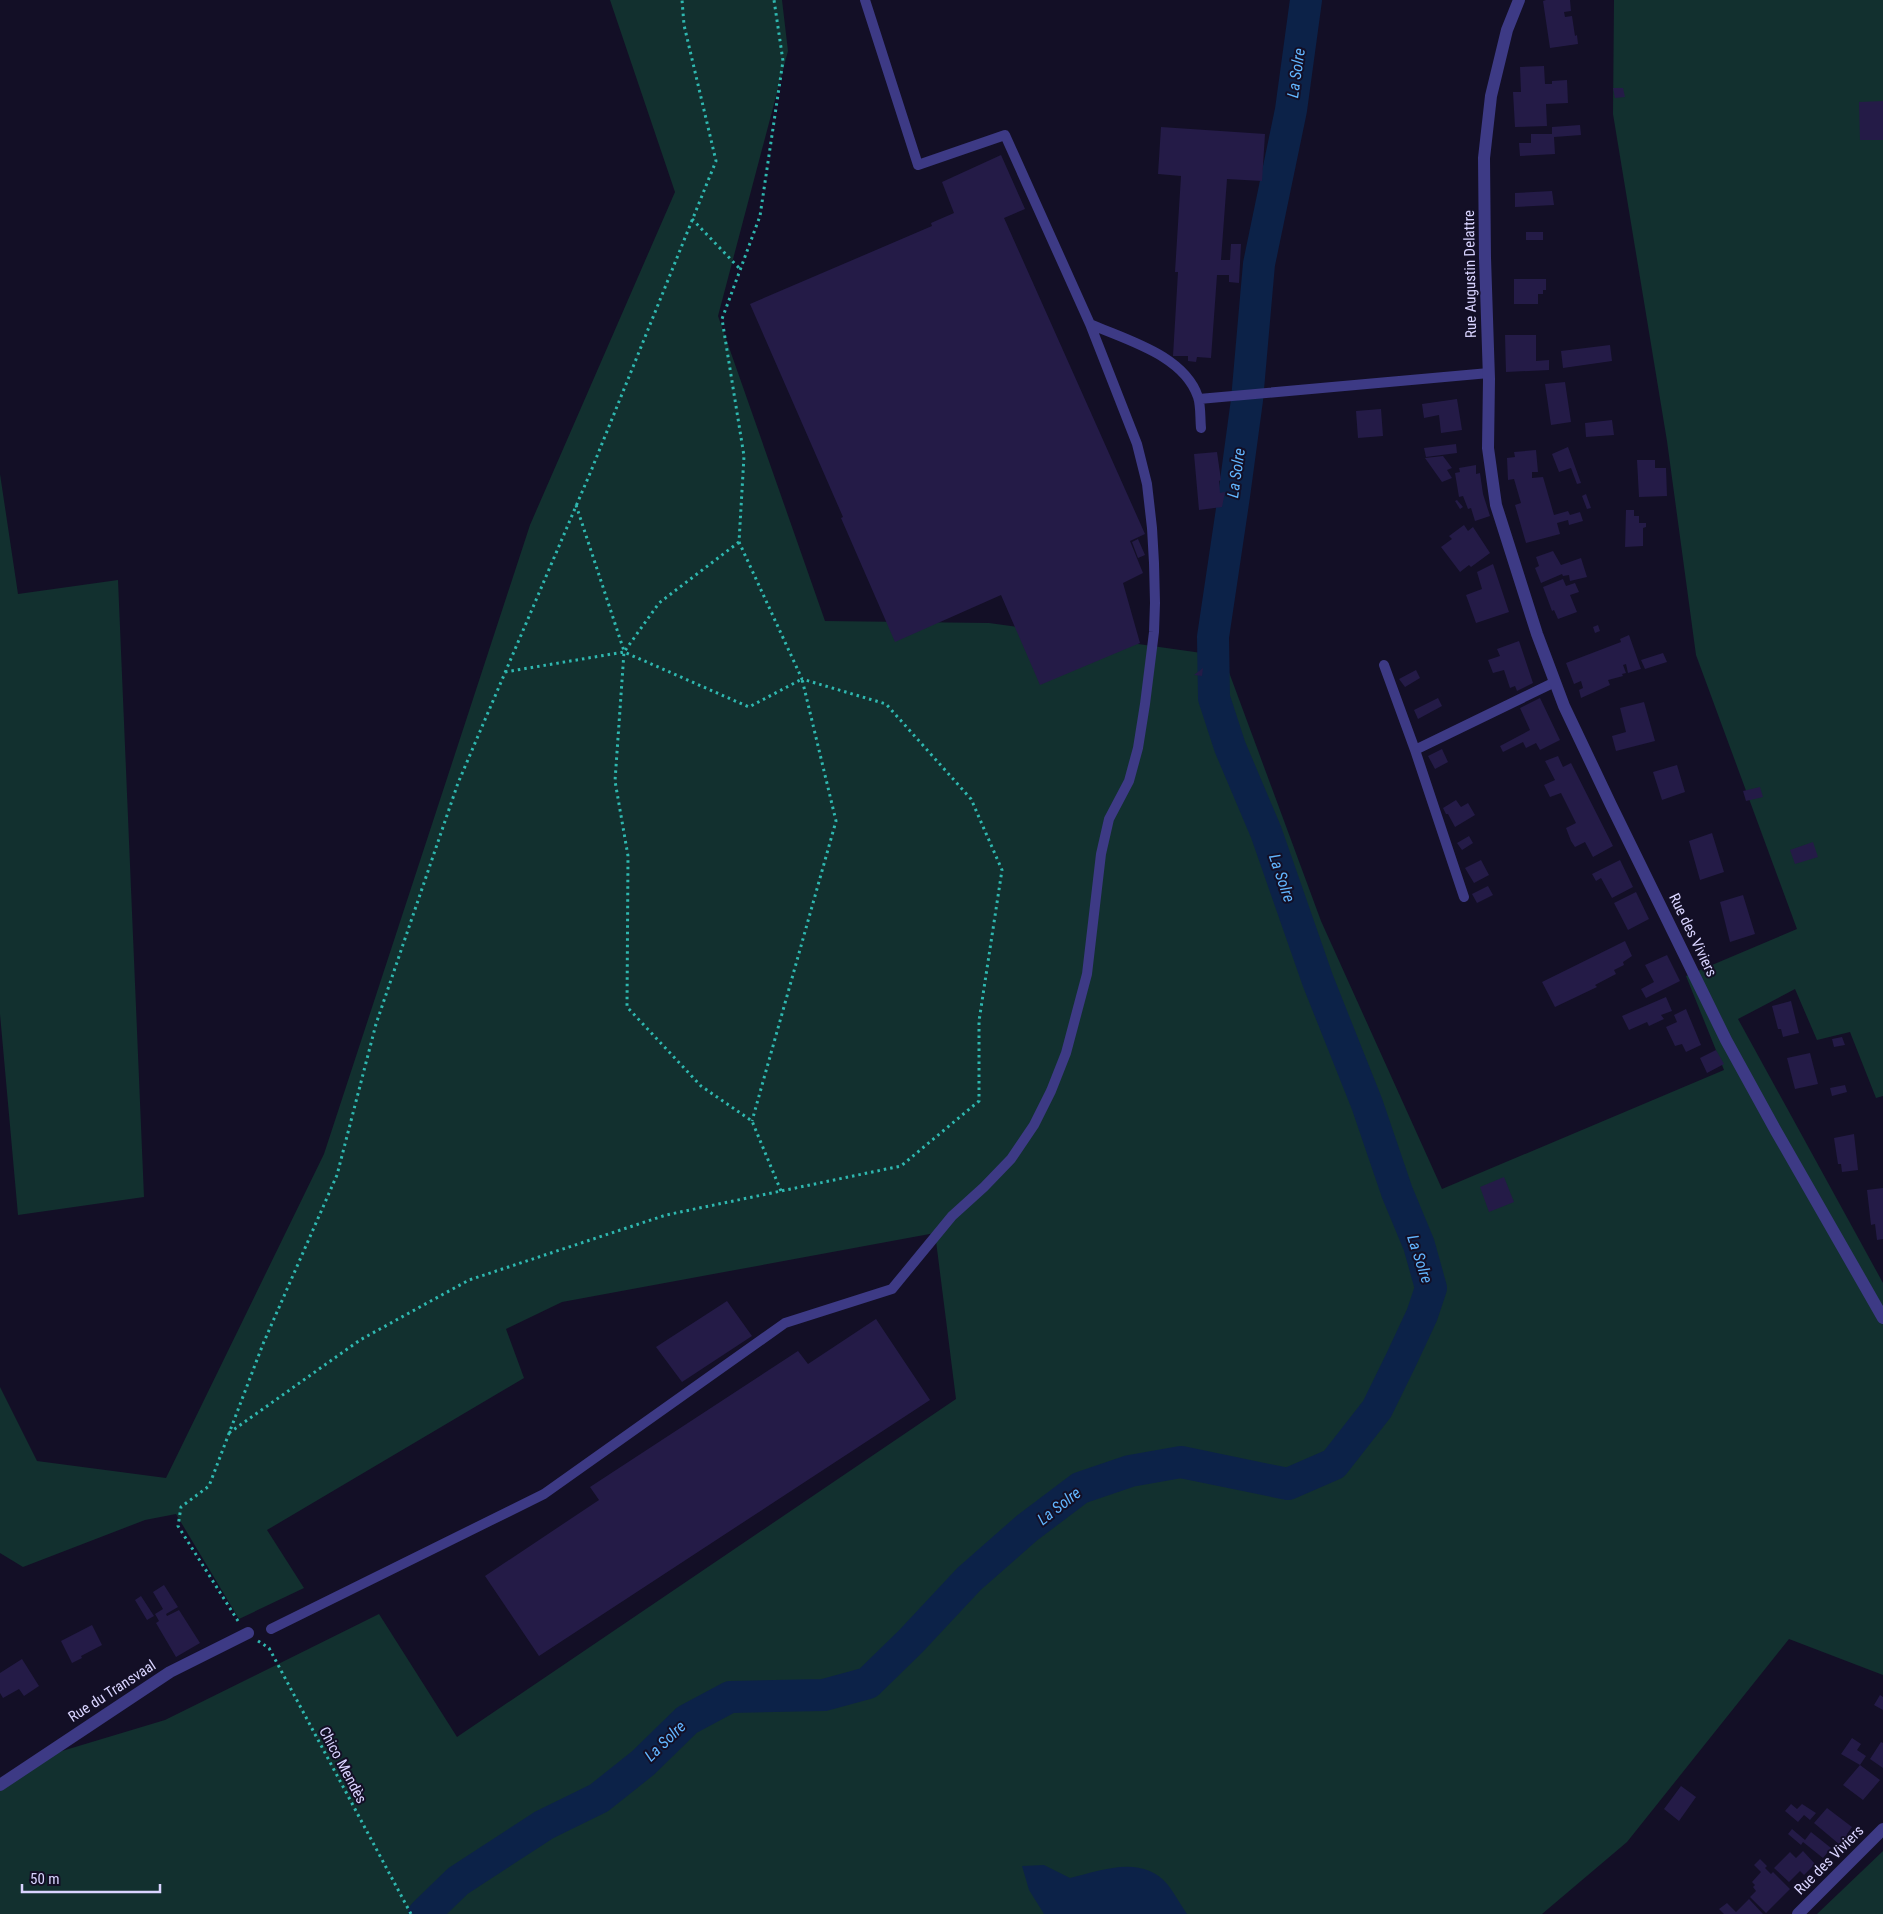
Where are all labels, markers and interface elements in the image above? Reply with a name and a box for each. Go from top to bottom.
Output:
water label: La Solre [1283,47,1309,99]
street label: Rue Augustin Delattre [1460,210,1480,338]
water label: La Solre [1223,447,1249,499]
water label: La Solre [1265,851,1299,905]
street label: Rue des Viviers [1665,890,1721,980]
water label: La Solre [1403,1232,1437,1286]
water label: La Solre [1034,1483,1084,1529]
street label: Rue du Transvaal [65,1656,159,1726]
water label: La Solre [641,1717,689,1765]
street label: Chico Mendès [315,1724,371,1806]
street label: Rue des Viviers [1791,1821,1868,1898]
scale bar [22,1862,160,1894]
text: 50 m [30,1870,60,1888]

